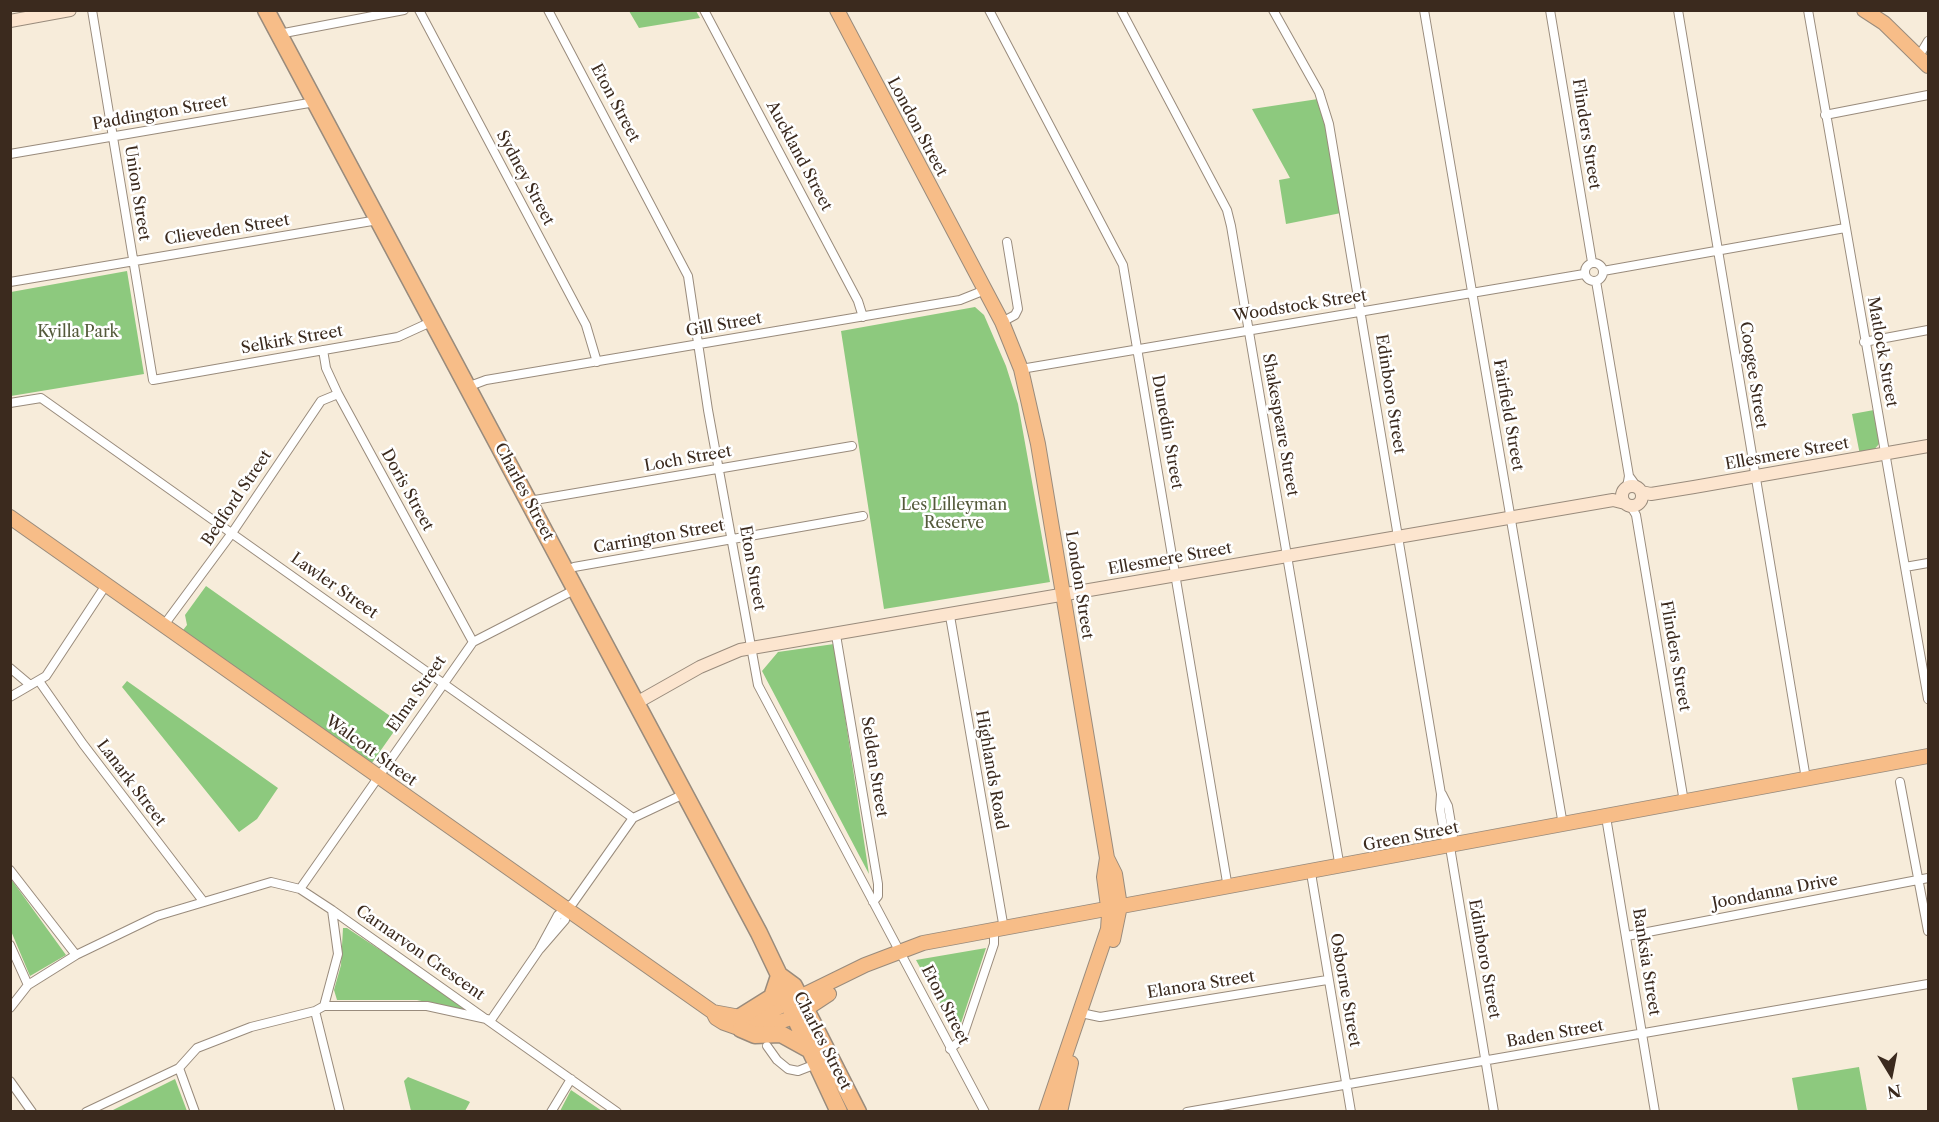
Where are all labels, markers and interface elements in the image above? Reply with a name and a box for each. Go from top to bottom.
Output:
street label: Eton Street [586,60,644,146]
street label: London Street [883,74,951,180]
street label: Flinders Street [1568,77,1604,191]
street label: Paddington Street [91,92,229,134]
street label: Auckland Street [762,98,836,214]
street label: Sydney Street [492,127,558,229]
street label: Union Street [120,144,154,242]
street label: Clieveden Street [163,211,291,249]
street label: Woodstock Street [1232,286,1368,326]
street label: Matlock Street [1863,295,1901,409]
street label: Gill Street [684,309,764,341]
street label: Coogee Street [1735,320,1771,430]
park label: Kyilla Park [37,322,119,342]
street label: Selkirk Street [240,322,344,358]
street label: Edinboro Street [1371,333,1409,455]
street label: Shakespeare Street [1258,352,1302,498]
street label: Fairfield Street [1489,358,1527,472]
street label: Dunedin Street [1147,373,1187,491]
street label: Ellesmere Street [1724,434,1850,474]
street label: Charles Street [490,440,558,544]
street label: Loch Street [643,442,733,476]
street label: Doris Street [377,446,437,534]
street label: Bedford Street [198,447,276,549]
park label: Les Lilleyman Reserve [901,495,1007,533]
street label: Carrington Street [592,516,726,558]
street label: Eton Street [735,524,769,612]
street label: London Street [1061,529,1097,641]
street label: Ellesmere Street [1107,539,1233,579]
street label: Lawler Street [287,549,381,623]
street label: Flinders Street [1656,599,1694,713]
street label: Elma Street [384,652,450,736]
street label: Highlands Road [971,709,1011,831]
street label: Walcott Street [322,711,420,791]
street label: Selden Street [857,715,891,819]
street label: Lanark Street [92,736,170,830]
street label: Green Street [1362,818,1460,856]
street label: Joondanna Drive [1711,870,1839,914]
street label: Edinboro Street [1464,898,1504,1020]
street label: Carnarvon Crescent [352,901,488,1005]
street label: Banksia Street [1628,907,1664,1017]
street label: Osborne Street [1326,932,1364,1048]
street label: Eton Street [917,962,973,1048]
street label: Elanora Street [1146,967,1256,1003]
street label: Charles Street [789,989,855,1093]
street label: Baden Street [1505,1016,1605,1052]
north arrow [1861,1044,1921,1104]
text: N [1886,1081,1903,1103]

